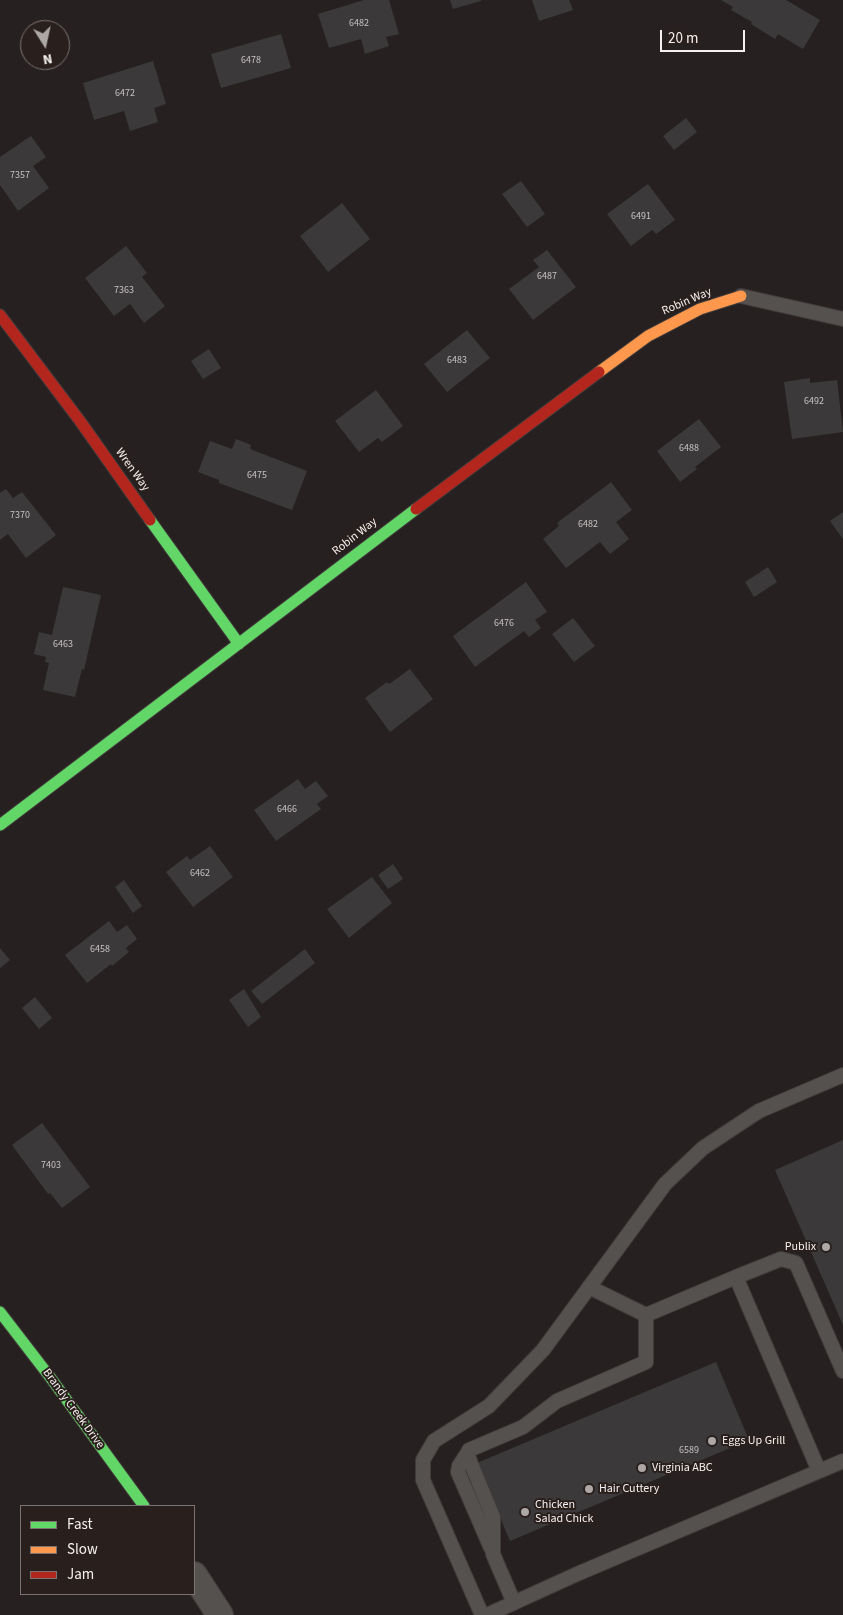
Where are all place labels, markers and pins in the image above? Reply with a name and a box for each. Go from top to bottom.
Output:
place label: Publix [785,1240,816,1254]
marker: Publix [820,1241,832,1253]
place label: Eggs Up Grill [722,1434,785,1448]
marker: Eggs Up Grill [706,1435,718,1447]
place label: Virginia ABC [652,1461,713,1475]
marker: Virginia ABC [636,1462,648,1474]
place label: Hair Cuttery [599,1482,659,1496]
marker: Hair Cuttery [583,1483,595,1495]
place label: Chicken Salad Chick [535,1498,593,1526]
marker: Chicken Salad Chick [519,1506,531,1518]

